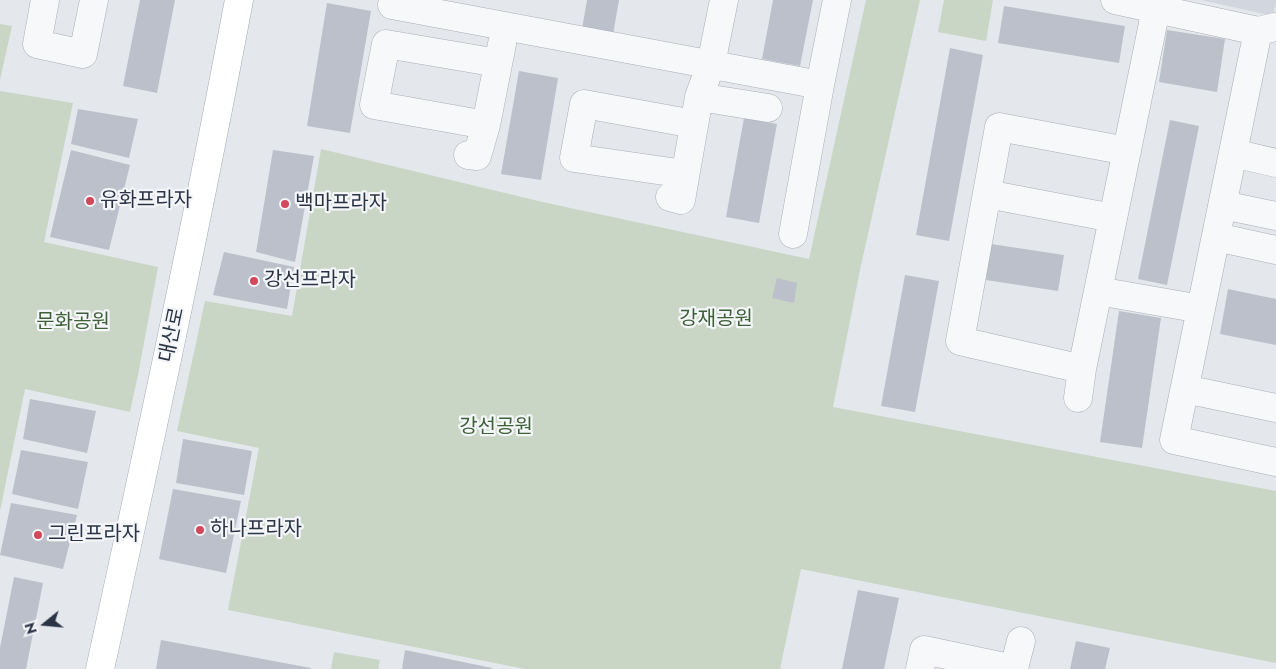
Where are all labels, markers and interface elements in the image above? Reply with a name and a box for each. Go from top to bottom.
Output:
place label: 유화프라자 [100,189,192,213]
place label: 백마프라자 [295,192,387,216]
marker: 유화프라자 [84,195,96,207]
marker: 백마프라자 [279,198,291,210]
place label: 강선프라자 [264,269,356,293]
marker: 강선프라자 [248,275,260,287]
street label: 대산로 [156,306,190,364]
park label: 강재공원 [679,308,753,332]
park label: 문화공원 [36,311,110,335]
park label: 강선공원 [459,416,533,440]
place label: 하나프라자 [210,518,302,542]
place label: 그린프라자 [48,523,140,547]
marker: 하나프라자 [194,524,206,536]
marker: 그린프라자 [32,529,44,541]
north arrow [20,599,70,649]
text: N [19,620,42,637]

